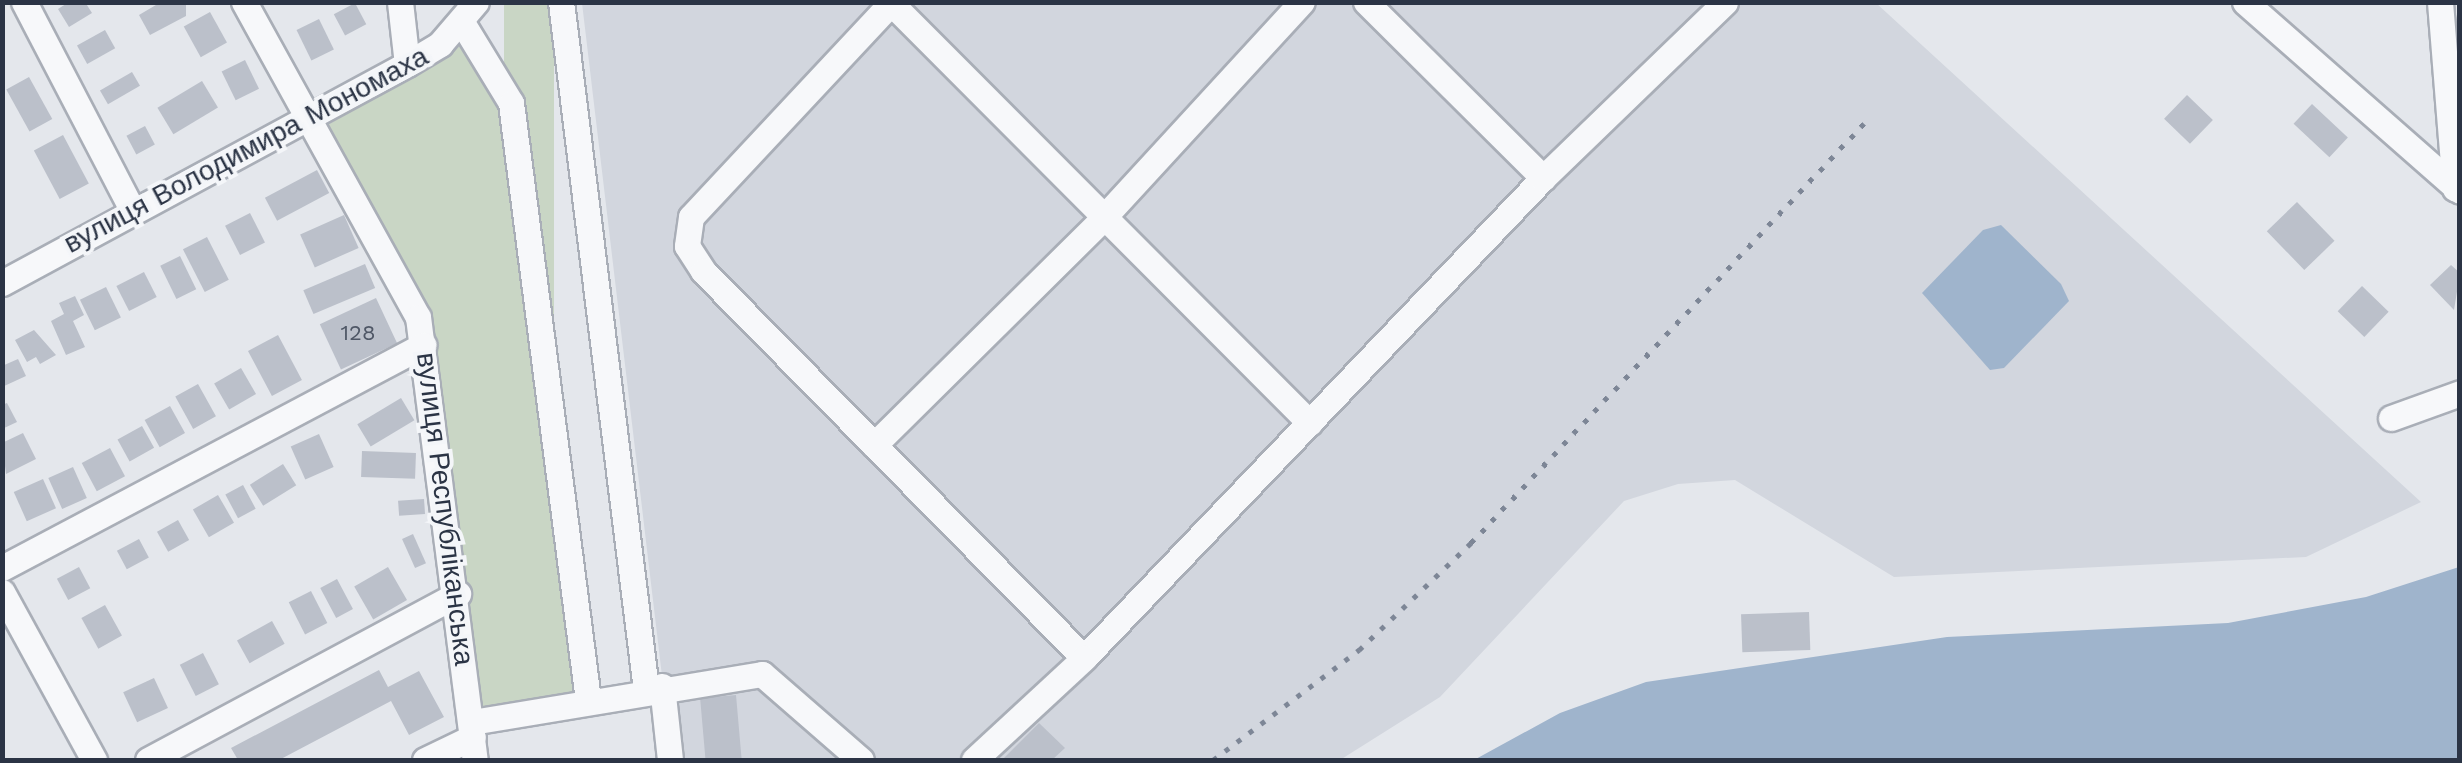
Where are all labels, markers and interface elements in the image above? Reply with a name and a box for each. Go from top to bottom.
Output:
street label: вулиця Володимира Мономаха [58,40,434,260]
house number: 128 [341,320,375,346]
street label: вулиця Республіканська [409,351,481,667]

